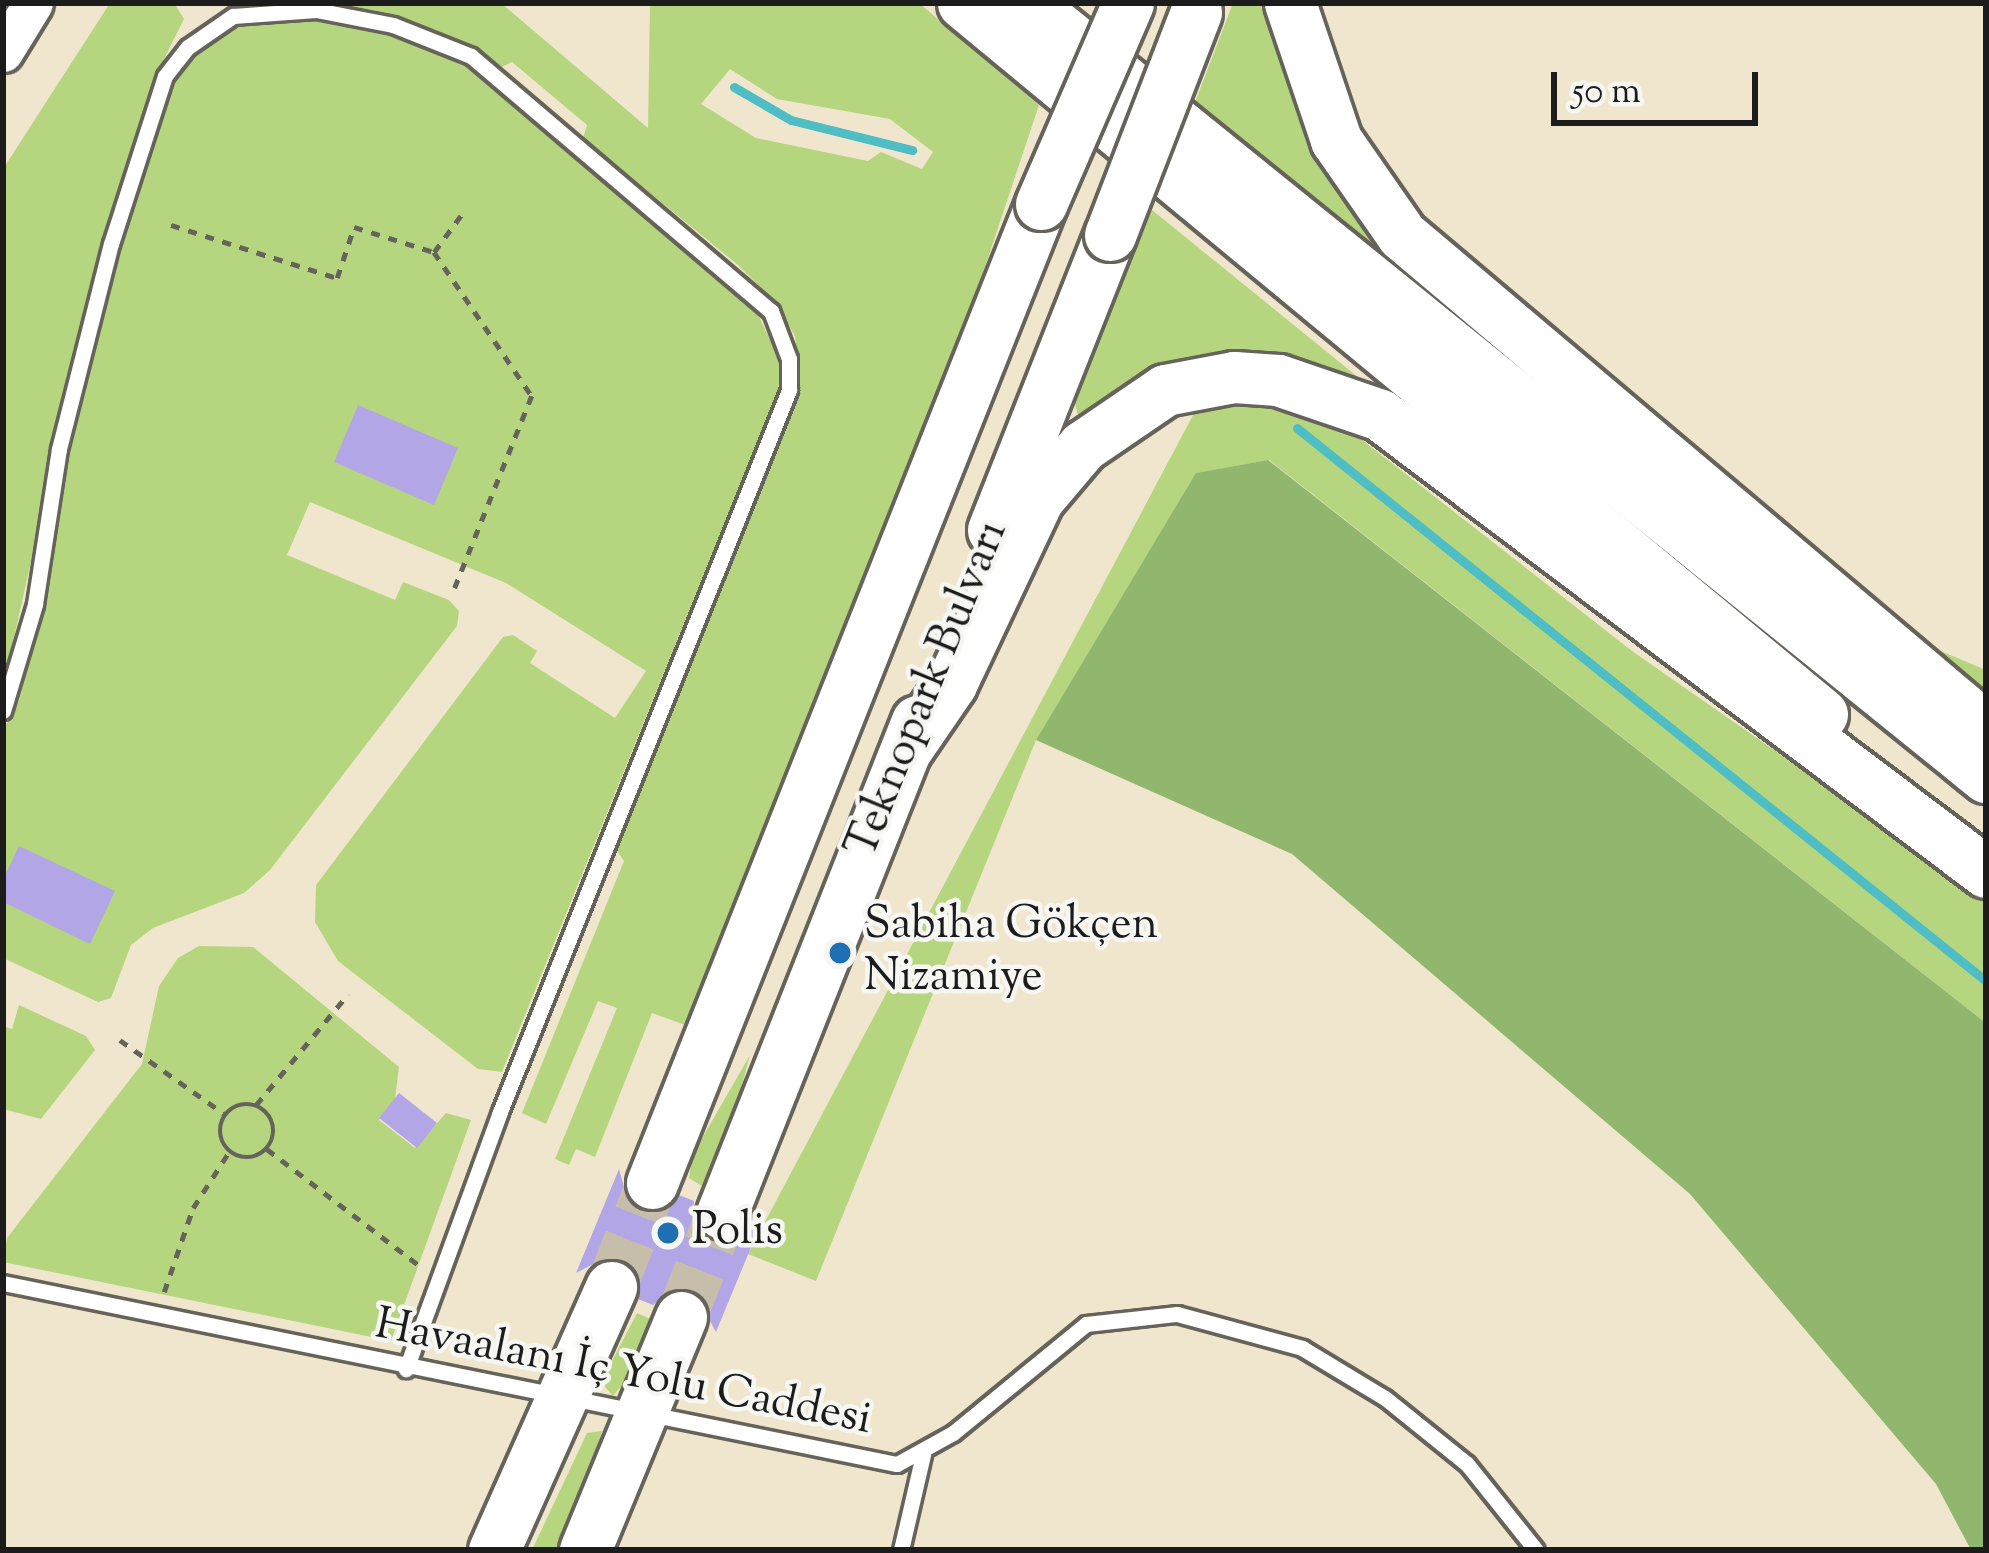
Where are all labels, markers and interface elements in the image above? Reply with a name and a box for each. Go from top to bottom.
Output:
scale bar [1557,48,1764,122]
text: 50 m [1572,67,1641,119]
street label: Teknopark Bulvarı [837,514,1021,866]
place label: Sabiha Gökçen Nizamiye [864,900,1158,1006]
marker: Sabiha Gökçen Nizamiye [827,940,853,966]
place label: Polis [692,1206,783,1260]
marker: Polis [655,1220,681,1246]
street label: Havaalanı İç Yolu Caddesi [370,1299,876,1449]

